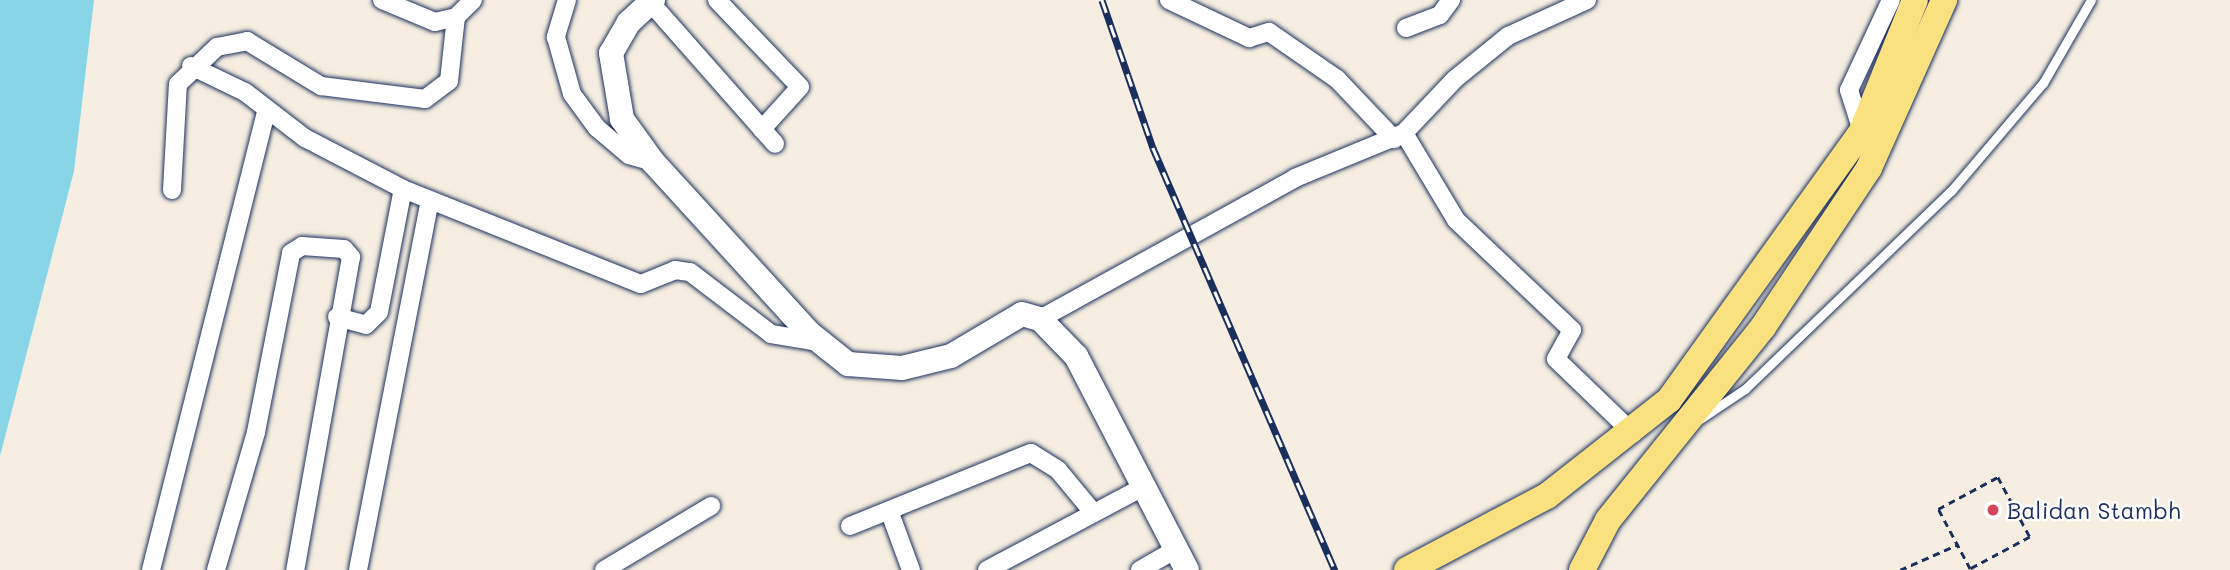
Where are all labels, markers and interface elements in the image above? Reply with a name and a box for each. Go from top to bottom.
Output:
place label: Balidan Stambh [2007,496,2181,524]
marker: Balidan Stambh [1985,502,2001,518]

